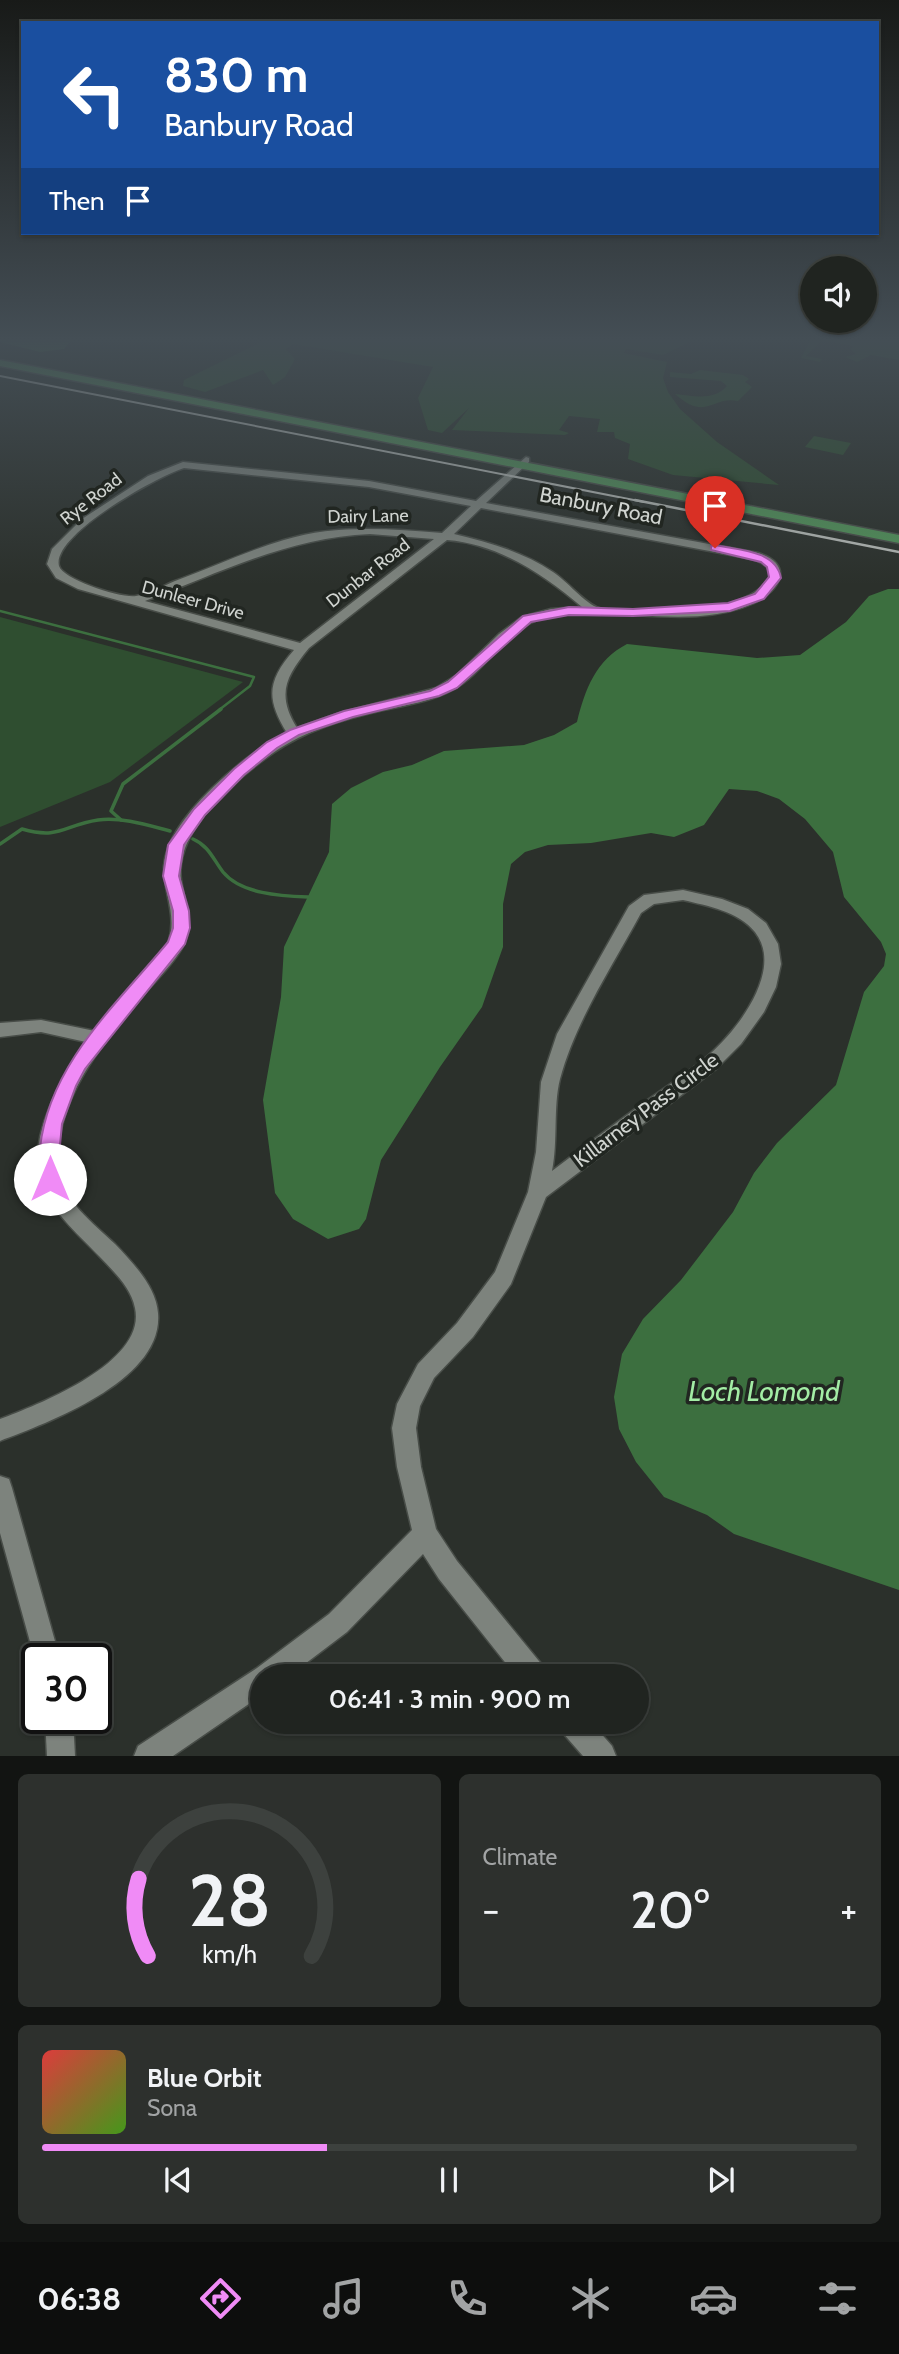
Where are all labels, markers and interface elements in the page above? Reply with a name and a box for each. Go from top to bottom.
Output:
text: 830 m [164,45,308,104]
icon: left [49,49,140,140]
text: Banbury Road [164,105,354,144]
icon: arrive [119,182,157,220]
text: Then [49,185,105,217]
map controls [800,256,877,333]
button: sound [800,256,877,333]
street label: Rye Road [56,468,126,530]
pin [685,476,745,548]
street label: Banbury Road [538,481,665,530]
icon: arrive [696,487,734,525]
street label: Dairy Lane [327,504,409,528]
street label: Dunbar Road [322,534,414,612]
street label: Dunleer Drive [139,576,247,624]
street label: Killarney Pass Circle [568,1047,723,1172]
position arrow [13,1142,87,1216]
water label: Loch Lomond [688,1374,841,1408]
speed limit sign: 30 [21,1643,112,1734]
text: 06:41 · 3 min · 900 m [329,1683,570,1715]
text: Climate [483,1843,557,1871]
text: 28 [188,1857,270,1945]
text: 20° [630,1878,709,1941]
text: − [483,1886,499,1933]
text: + [840,1886,857,1933]
text: km/h [202,1939,257,1969]
text: Blue Orbit [147,2062,262,2094]
text: Sona [147,2094,197,2122]
icon: previous [159,2161,197,2199]
icon: pause [430,2161,468,2199]
icon: next [702,2161,740,2199]
icon: directions [196,2274,245,2323]
icon: music [319,2274,368,2323]
icon: phone [443,2274,492,2323]
icon: climate [566,2274,615,2323]
icon: car [689,2274,738,2323]
icon: filters [813,2274,862,2323]
text: 06:38 [37,2279,121,2318]

